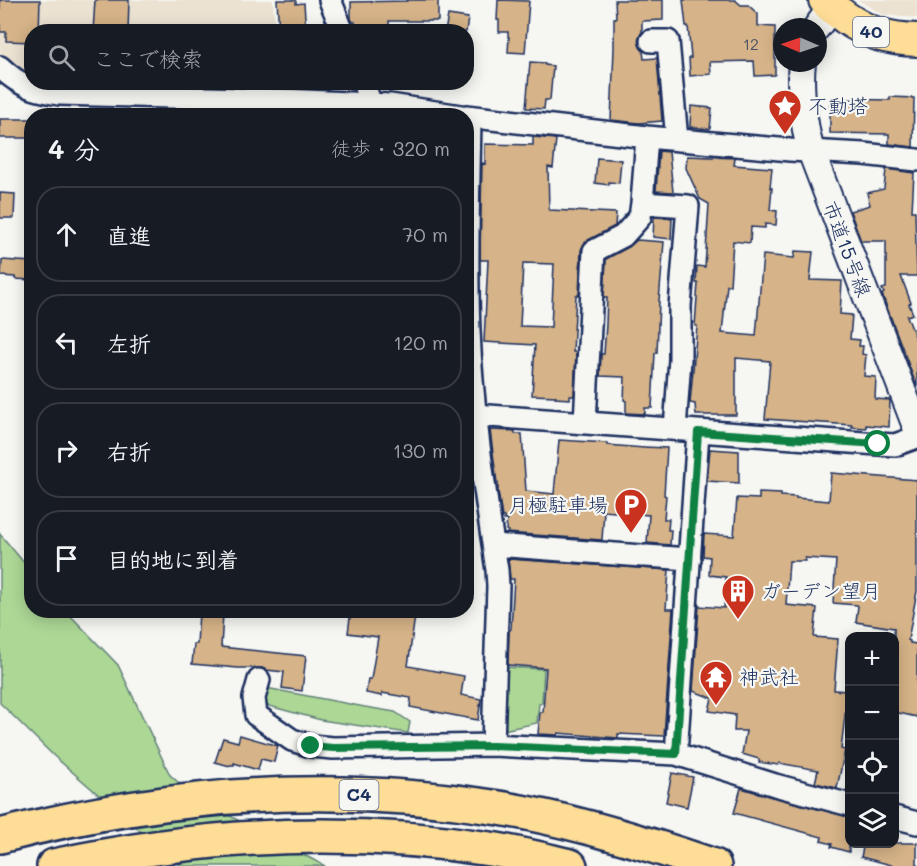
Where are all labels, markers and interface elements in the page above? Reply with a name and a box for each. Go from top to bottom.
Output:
road number: 40 [853,17,889,47]
north arrow [773,18,827,72]
search box [24,24,474,90]
house number: 12 [743,33,759,54]
icon: search [45,41,78,74]
text: ここで検索 [93,44,203,73]
place icon: 不動塔 [767,88,803,135]
place label: 不動塔 [808,92,868,118]
text: 4 分 [48,132,100,166]
text: 徒歩 · 320 m [331,135,450,161]
street label: 市道15号線 [818,197,878,300]
icon: ahead [50,218,83,251]
text: 直進 [107,221,151,250]
text: 70 m [402,221,448,247]
icon: left [50,326,83,359]
text: 左折 [107,329,151,358]
text: 120 m [393,329,448,355]
route start [864,430,890,456]
icon: right [50,434,83,467]
text: 右折 [107,437,151,466]
text: 130 m [393,437,448,463]
parking icon: 月極駐車場 [613,487,649,534]
place label: 月極駐車場 [508,491,608,517]
icon: arrive [50,542,83,575]
text: 目的地に到着 [107,545,239,574]
building icon: ガーデン望月 [720,573,756,620]
place label: ガーデン望月 [761,577,881,603]
map controls [845,632,899,848]
button: + [845,632,899,686]
temple icon: 神武社 [698,659,734,706]
place label: 神武社 [739,663,799,689]
button: − [845,686,899,740]
route end [297,732,323,758]
button: locate [845,740,899,794]
road number: C4 [340,780,378,810]
button: layers [845,794,899,848]

